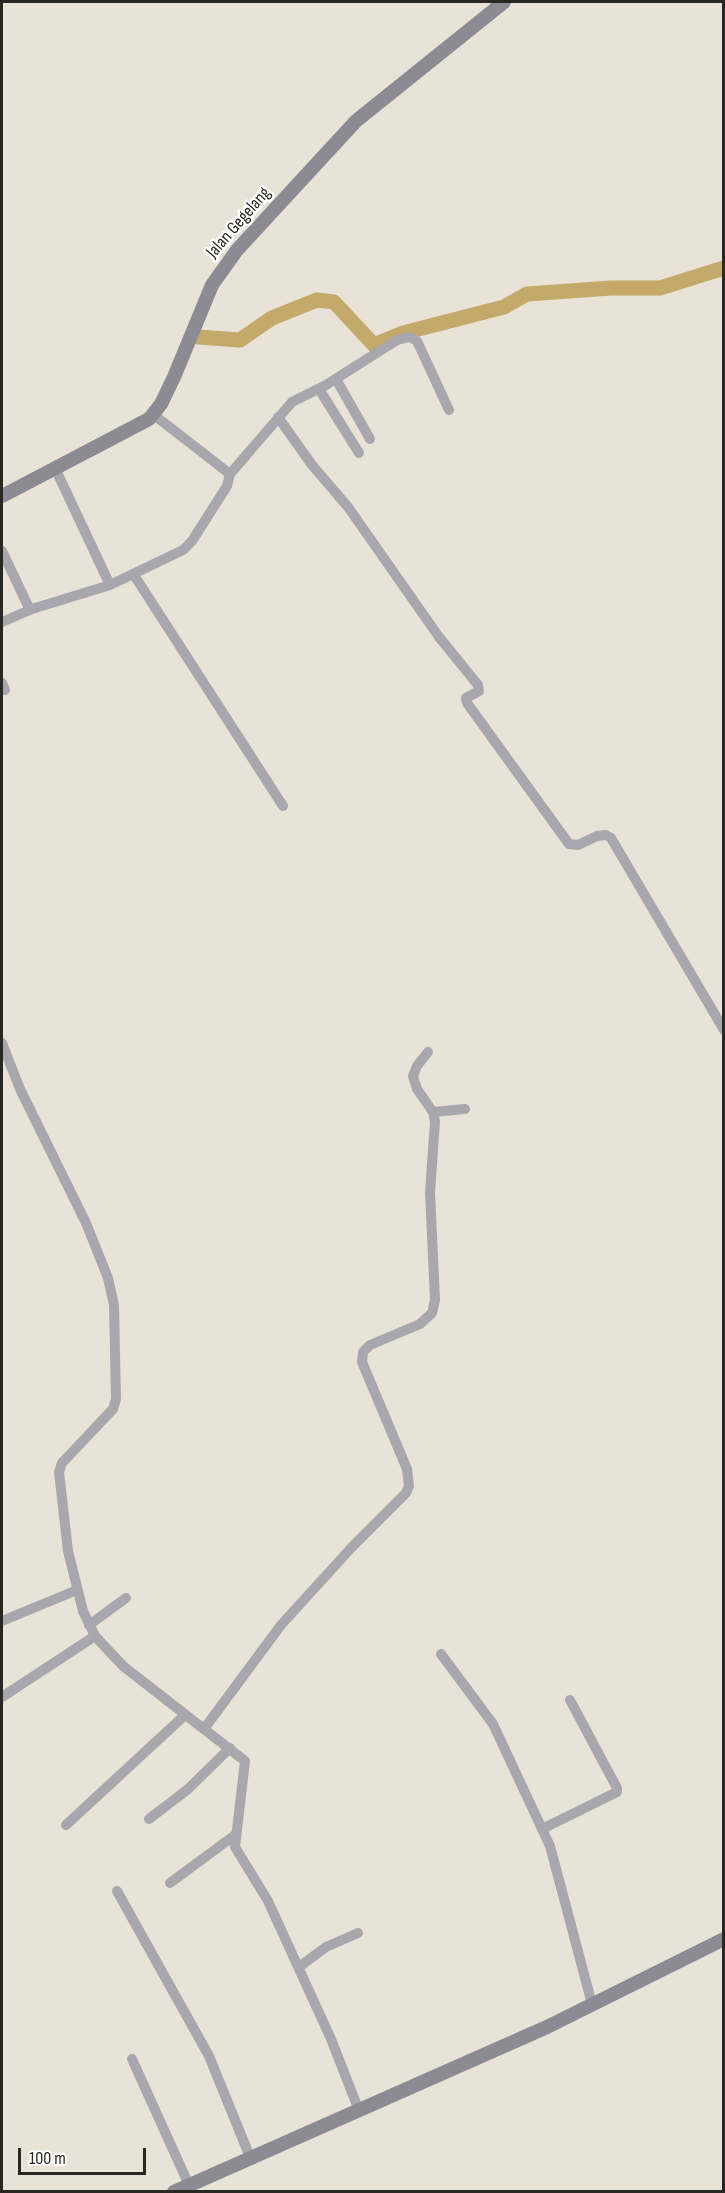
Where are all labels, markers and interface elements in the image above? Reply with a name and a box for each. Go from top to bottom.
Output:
street label: Jalan Gegelang [202,183,276,263]
scale bar [21,2136,148,2174]
text: 100 m [29,2148,66,2169]

